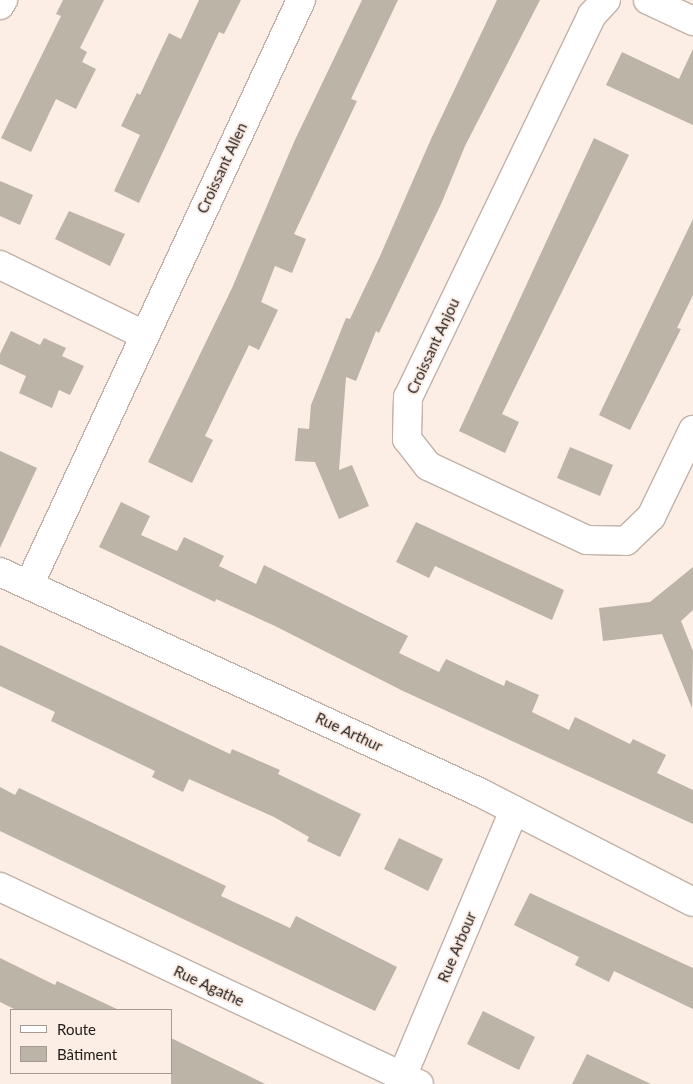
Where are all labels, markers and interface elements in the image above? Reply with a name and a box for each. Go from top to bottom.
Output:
street label: Croissant Allen [193,119,251,217]
street label: Croissant Anjou [403,295,463,397]
street label: Rue Arthur [312,709,386,755]
street label: Rue Arbour [434,909,480,985]
street label: Rue Agathe [171,962,247,1010]
legend [10,1009,172,1074]
text: Route [57,1020,96,1038]
text: Bâtiment [57,1045,117,1063]

